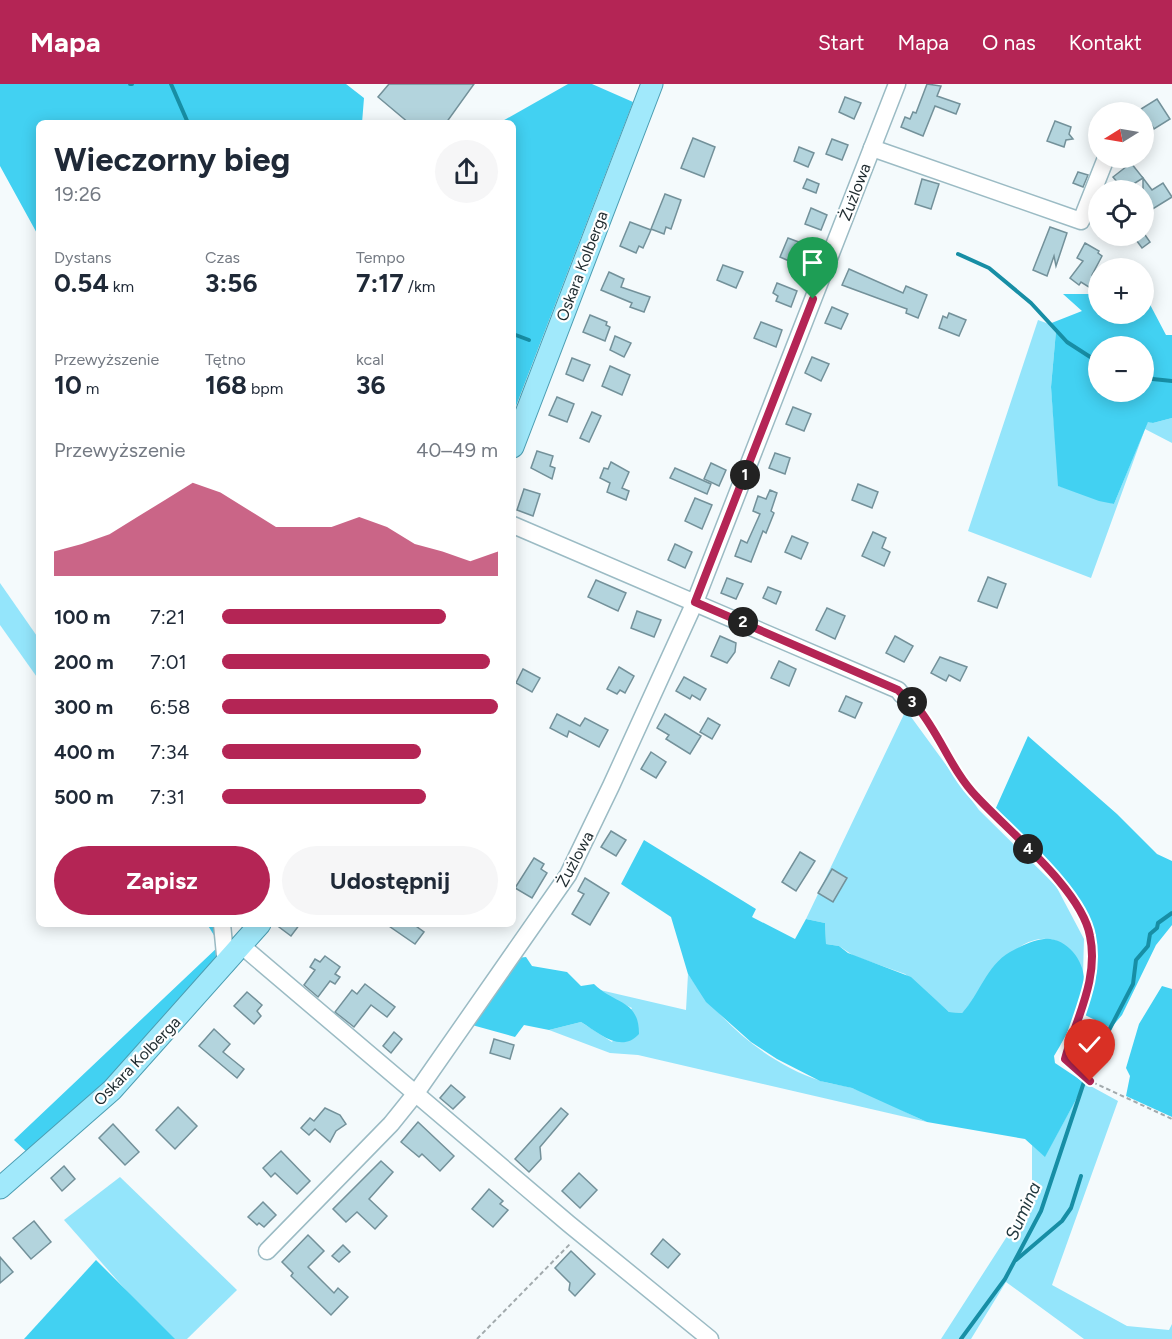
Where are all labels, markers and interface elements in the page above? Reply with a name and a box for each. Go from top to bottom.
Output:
text: Mapa [30,25,101,59]
text: Start [818,30,864,55]
text: Mapa [897,30,949,55]
text: O nas [982,30,1036,55]
text: Kontakt [1069,30,1142,55]
north arrow [1088,102,1154,168]
map controls [1088,102,1154,402]
text: Wieczorny bieg [54,140,290,179]
button: share [435,140,498,203]
street label: Żużlowa [835,161,875,223]
button: locate [1088,180,1154,246]
text: 19:26 [54,182,101,206]
street label: Oskara Kolberga [552,208,612,324]
pin [787,237,838,299]
icon: arrive [796,246,829,279]
text: Dystans [54,248,111,267]
text: Czas [205,248,240,267]
text: Tempo [356,248,405,267]
button: + [1088,258,1154,324]
text: 0.54 [54,267,109,299]
text: 3:56 [205,267,257,299]
text: 7:17 [356,267,404,299]
text: km [109,277,134,296]
text: /km [404,277,435,296]
button: − [1088,336,1154,402]
text: Przewyższenie [54,350,159,369]
text: Tętno [205,350,246,369]
text: kcal [356,350,384,369]
text: 10 [54,369,82,401]
text: 168 [205,369,247,401]
text: 36 [356,369,386,401]
text: m [82,379,99,398]
text: bpm [247,379,283,398]
text: Przewyższenie [54,438,186,462]
text: 40–49 m [416,438,498,462]
pin: 1 [730,460,760,490]
text: 1 [742,465,748,484]
text: 100 m [54,605,111,629]
text: 7:21 [150,605,185,629]
pin: 2 [728,607,758,637]
text: 2 [738,612,748,631]
text: 200 m [54,650,114,674]
text: 7:01 [150,650,187,674]
pin: 3 [897,687,927,717]
text: 3 [908,692,916,711]
text: 300 m [54,695,113,719]
text: 6:58 [150,695,190,719]
text: 400 m [54,740,115,764]
text: 7:34 [150,740,189,764]
text: 500 m [54,785,114,809]
text: 7:31 [150,785,185,809]
street label: Żużlowa [552,828,598,890]
pin: 4 [1013,834,1043,864]
text: 4 [1023,839,1033,858]
button: Zapisz [54,846,270,915]
button: Udostępnij [282,846,498,915]
street label: Oskara Kolberga [90,1012,184,1110]
pin [1064,1019,1115,1081]
icon: check [1073,1028,1106,1061]
water label: Sumina [1001,1178,1046,1243]

